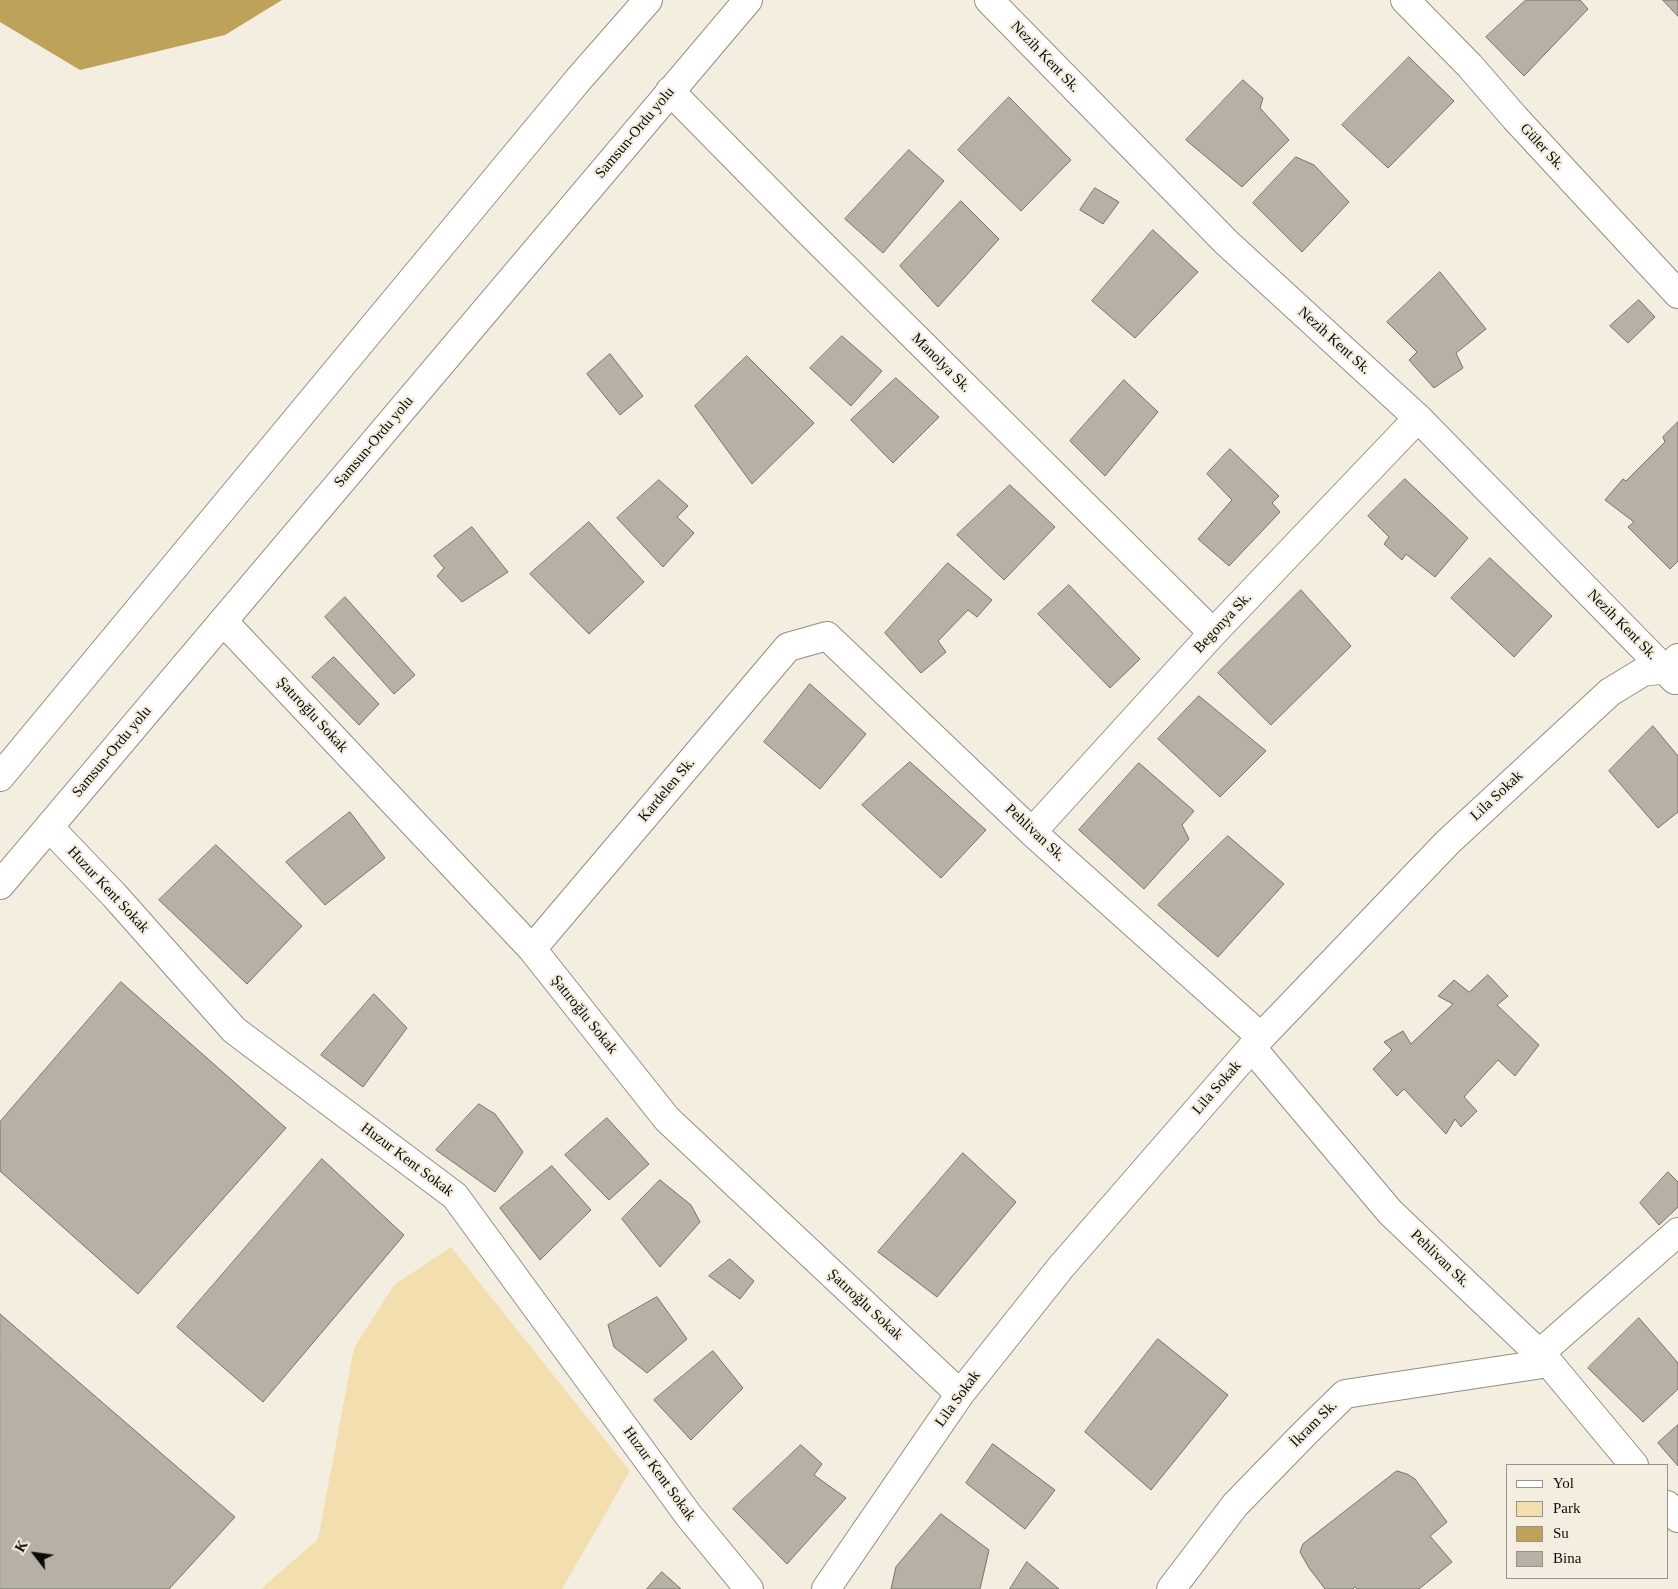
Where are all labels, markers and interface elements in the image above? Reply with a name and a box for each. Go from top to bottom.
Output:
street label: Nezih Kent Sk. [1007,18,1083,96]
street label: Samsun-Ordu yolu [592,84,678,182]
street label: Güler Sk. [1516,120,1568,174]
street label: Nezih Kent Sk. [1294,304,1374,378]
street label: Manolya Sk. [908,330,974,396]
street label: Samsun-Ordu yolu [331,393,417,491]
street label: Nezih Kent Sk. [1583,586,1661,664]
street label: Begonya Sk. [1190,589,1256,657]
street label: Şatıroğlu Sokak [273,674,351,756]
street label: Samsun-Ordu yolu [69,703,155,801]
street label: Kardelen Sk. [635,754,699,826]
street label: Lila Sokak [1467,767,1527,825]
street label: Pehlivan Sk. [1001,801,1069,865]
street label: Huzur Kent Sokak [63,843,153,937]
street label: Şatıroğlu Sokak [547,972,621,1058]
street label: Lila Sokak [1189,1057,1245,1119]
street label: Huzur Kent Sokak [357,1119,457,1201]
street label: Pehlivan Sk. [1406,1226,1474,1292]
street label: Şatıroğlu Sokak [824,1266,906,1344]
street label: Lila Sokak [931,1367,985,1431]
street label: İkram Sk. [1287,1397,1341,1451]
street label: Huzur Kent Sokak [619,1424,699,1524]
legend [1506,1464,1668,1579]
text: Yol [1553,1475,1574,1491]
text: Park [1553,1500,1581,1516]
text: Su [1553,1525,1569,1541]
north arrow [10,1529,60,1579]
text: K [12,1538,31,1555]
text: Bina [1553,1550,1581,1566]

